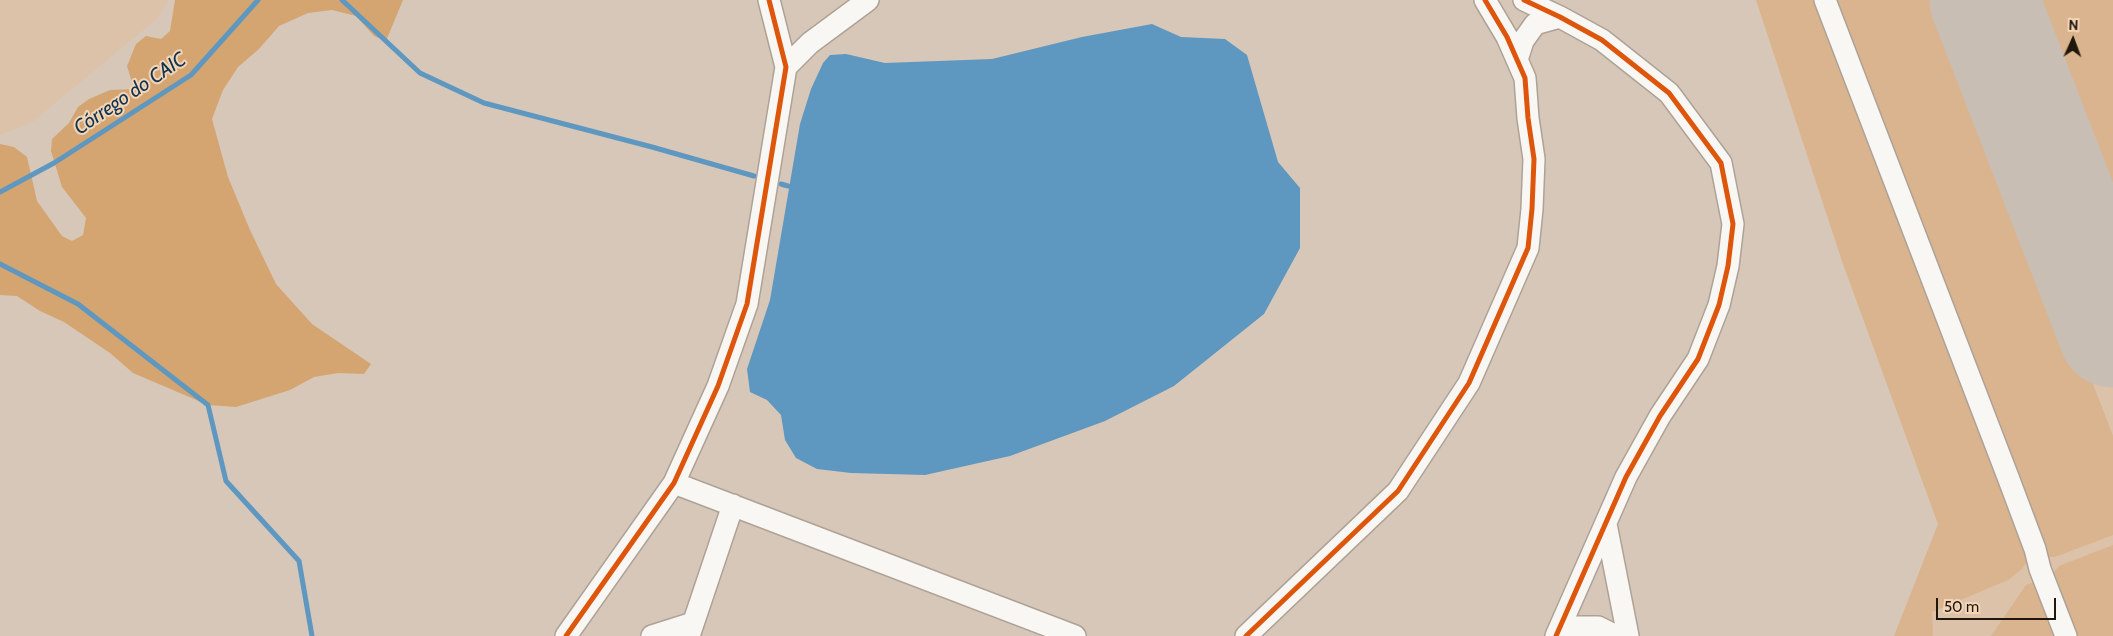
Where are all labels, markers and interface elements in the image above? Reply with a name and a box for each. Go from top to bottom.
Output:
north arrow [2048,15,2098,65]
text: N [2068,16,2079,34]
water label: Córrego do CAIC [69,48,191,140]
scale bar [1938,588,2058,620]
text: 50 m [1944,598,1979,616]

